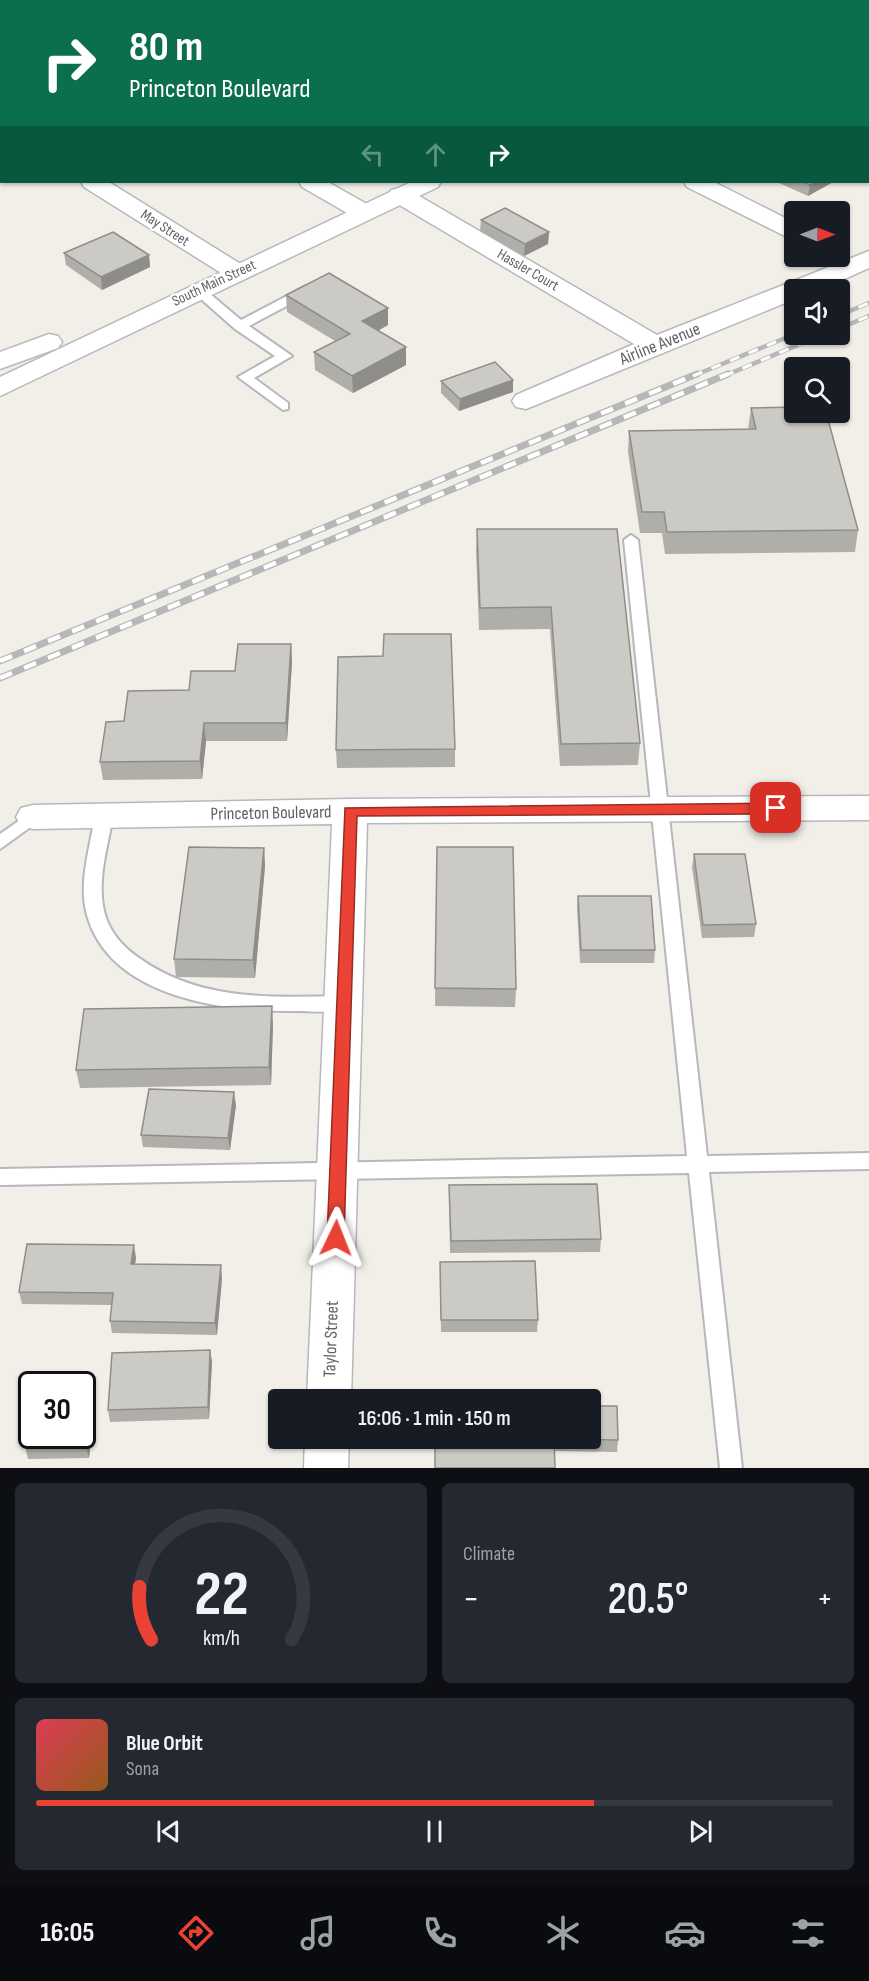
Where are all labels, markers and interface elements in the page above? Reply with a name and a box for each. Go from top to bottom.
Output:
text: 80 m [129,22,203,73]
icon: right [30,24,108,102]
text: Princeton Boulevard [129,73,310,105]
icon: left [356,138,389,171]
icon: ahead [419,138,452,171]
icon: right [482,138,515,171]
north arrow [784,201,850,267]
map controls [784,201,850,423]
street label: May Street [137,205,193,251]
street label: Hassler Court [494,245,563,295]
street label: South Main Street [169,255,259,311]
button: sound [784,279,850,345]
street label: Airline Avenue [616,318,703,370]
button: search [784,357,850,423]
pin [750,782,801,833]
icon: arrive [759,791,792,824]
street label: Princeton Boulevard [210,801,332,825]
position arrow [304,1206,368,1270]
street label: Taylor Street [319,1300,343,1378]
speed limit sign: 30 [18,1371,96,1449]
text: 16:06 · 1 min · 150 m [358,1405,511,1432]
text: Climate [463,1542,515,1566]
text: 22 [194,1558,248,1633]
text: 20.5° [607,1572,689,1627]
text: − [463,1579,479,1619]
text: + [817,1579,833,1619]
text: km/h [202,1626,240,1651]
text: Blue Orbit [126,1730,203,1757]
text: Sona [126,1757,159,1781]
icon: previous [152,1815,185,1848]
icon: pause [418,1815,451,1848]
icon: next [684,1815,717,1848]
icon: directions [175,1912,217,1954]
icon: music [297,1912,339,1954]
icon: phone [419,1912,461,1954]
icon: climate [542,1912,584,1954]
icon: car [664,1912,706,1954]
icon: filters [787,1912,829,1954]
text: 16:05 [40,1917,94,1949]

